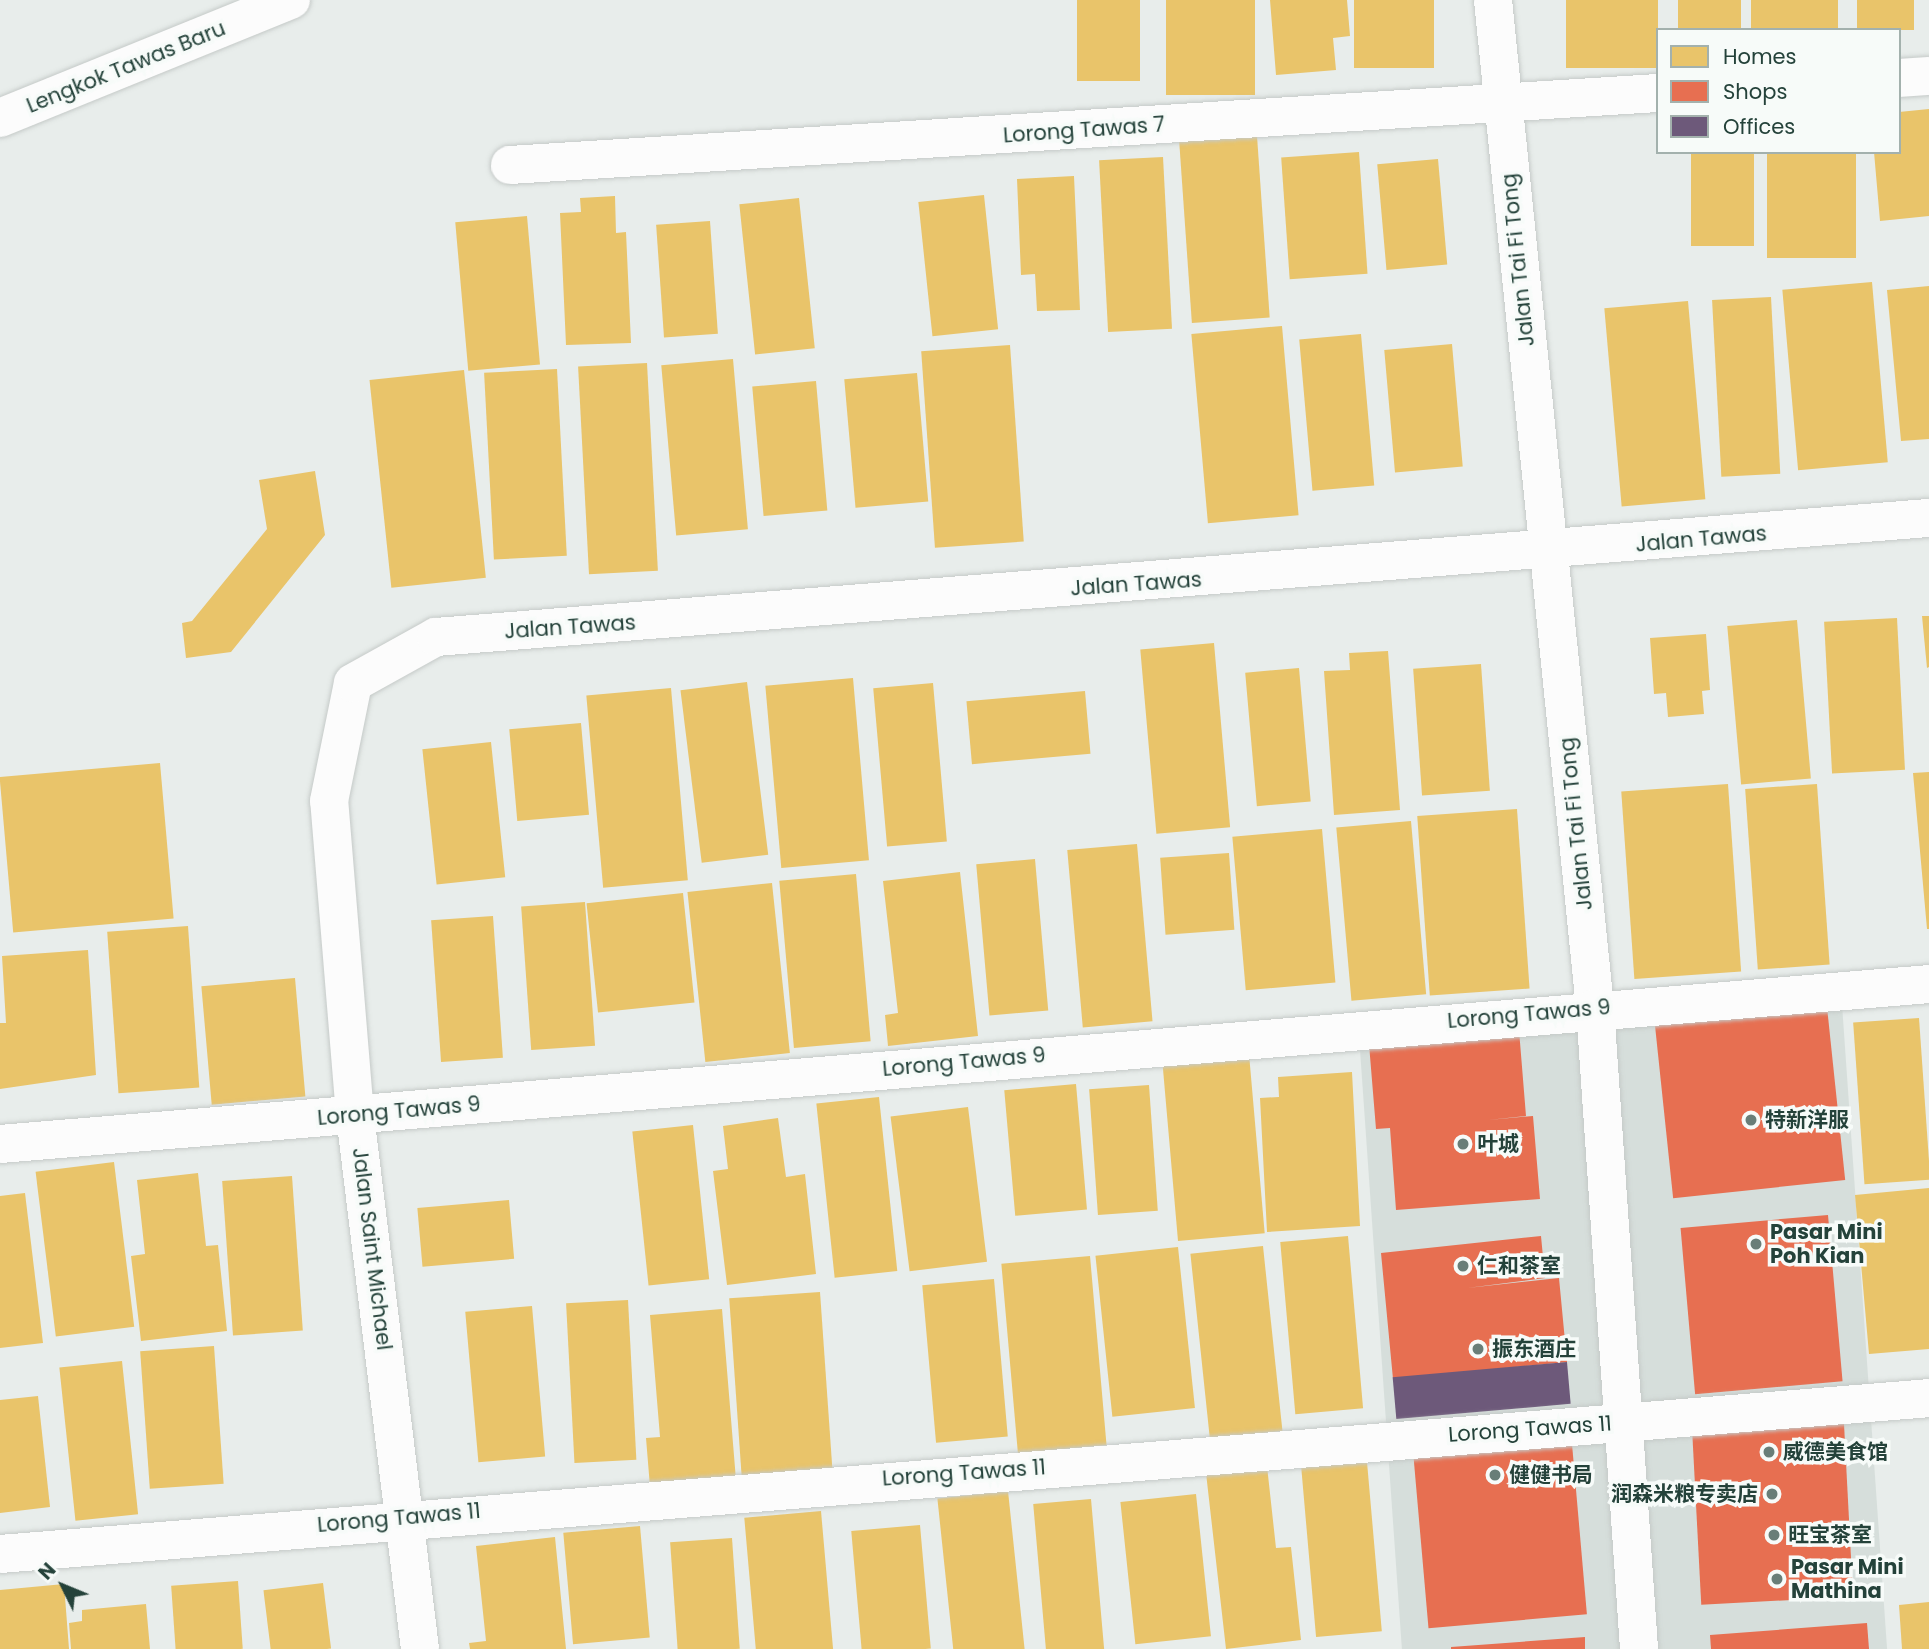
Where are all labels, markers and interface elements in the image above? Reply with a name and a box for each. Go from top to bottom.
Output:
street label: Lengkok Tawas Baru [23,16,229,118]
legend [1656,28,1901,154]
text: Homes [1723,42,1797,71]
text: Shops [1723,77,1787,106]
street label: Lorong Tawas 7 [1002,112,1166,148]
text: Offices [1723,112,1795,141]
street label: Jalan Tai Fi Tong [1496,172,1540,348]
street label: Jalan Tawas [1634,521,1768,557]
street label: Jalan Tawas [1069,567,1203,601]
street label: Jalan Tawas [503,610,637,644]
street label: Jalan Tai Fi Tong [1554,736,1598,912]
street label: Lorong Tawas 9 [1446,994,1612,1034]
street label: Lorong Tawas 9 [881,1042,1047,1082]
street label: Lorong Tawas 9 [316,1091,482,1131]
place label: 特新洋服 [1765,1107,1849,1133]
marker: 特新洋服 [1743,1112,1759,1128]
place label: 叶城 [1477,1131,1519,1157]
marker: 叶城 [1455,1136,1471,1152]
street label: Jalan Saint Michael [347,1146,397,1352]
place label: Pasar Mini Poh Kian [1770,1219,1883,1269]
marker: Pasar Mini Poh Kian [1748,1236,1764,1252]
place label: 仁和茶室 [1477,1253,1561,1279]
marker: 仁和茶室 [1455,1258,1471,1274]
place label: 振东酒庄 [1492,1336,1576,1362]
marker: 振东酒庄 [1470,1341,1486,1357]
street label: Lorong Tawas 11 [1447,1411,1613,1447]
place label: 威德美食馆 [1783,1439,1888,1465]
marker: 威德美食馆 [1761,1444,1777,1460]
street label: Lorong Tawas 11 [881,1455,1047,1491]
place label: 健健书局 [1509,1462,1593,1488]
marker: 健健书局 [1487,1467,1503,1483]
place label: 润森米粮专卖店 [1611,1481,1758,1507]
marker: 润森米粮专卖店 [1764,1486,1780,1502]
street label: Lorong Tawas 11 [316,1498,482,1538]
place label: 旺宝茶室 [1788,1522,1872,1548]
marker: 旺宝茶室 [1766,1527,1782,1543]
north arrow [28,1551,98,1621]
place label: Pasar Mini Mathina [1791,1554,1904,1604]
text: N [33,1557,62,1586]
marker: Pasar Mini Mathina [1769,1571,1785,1587]

